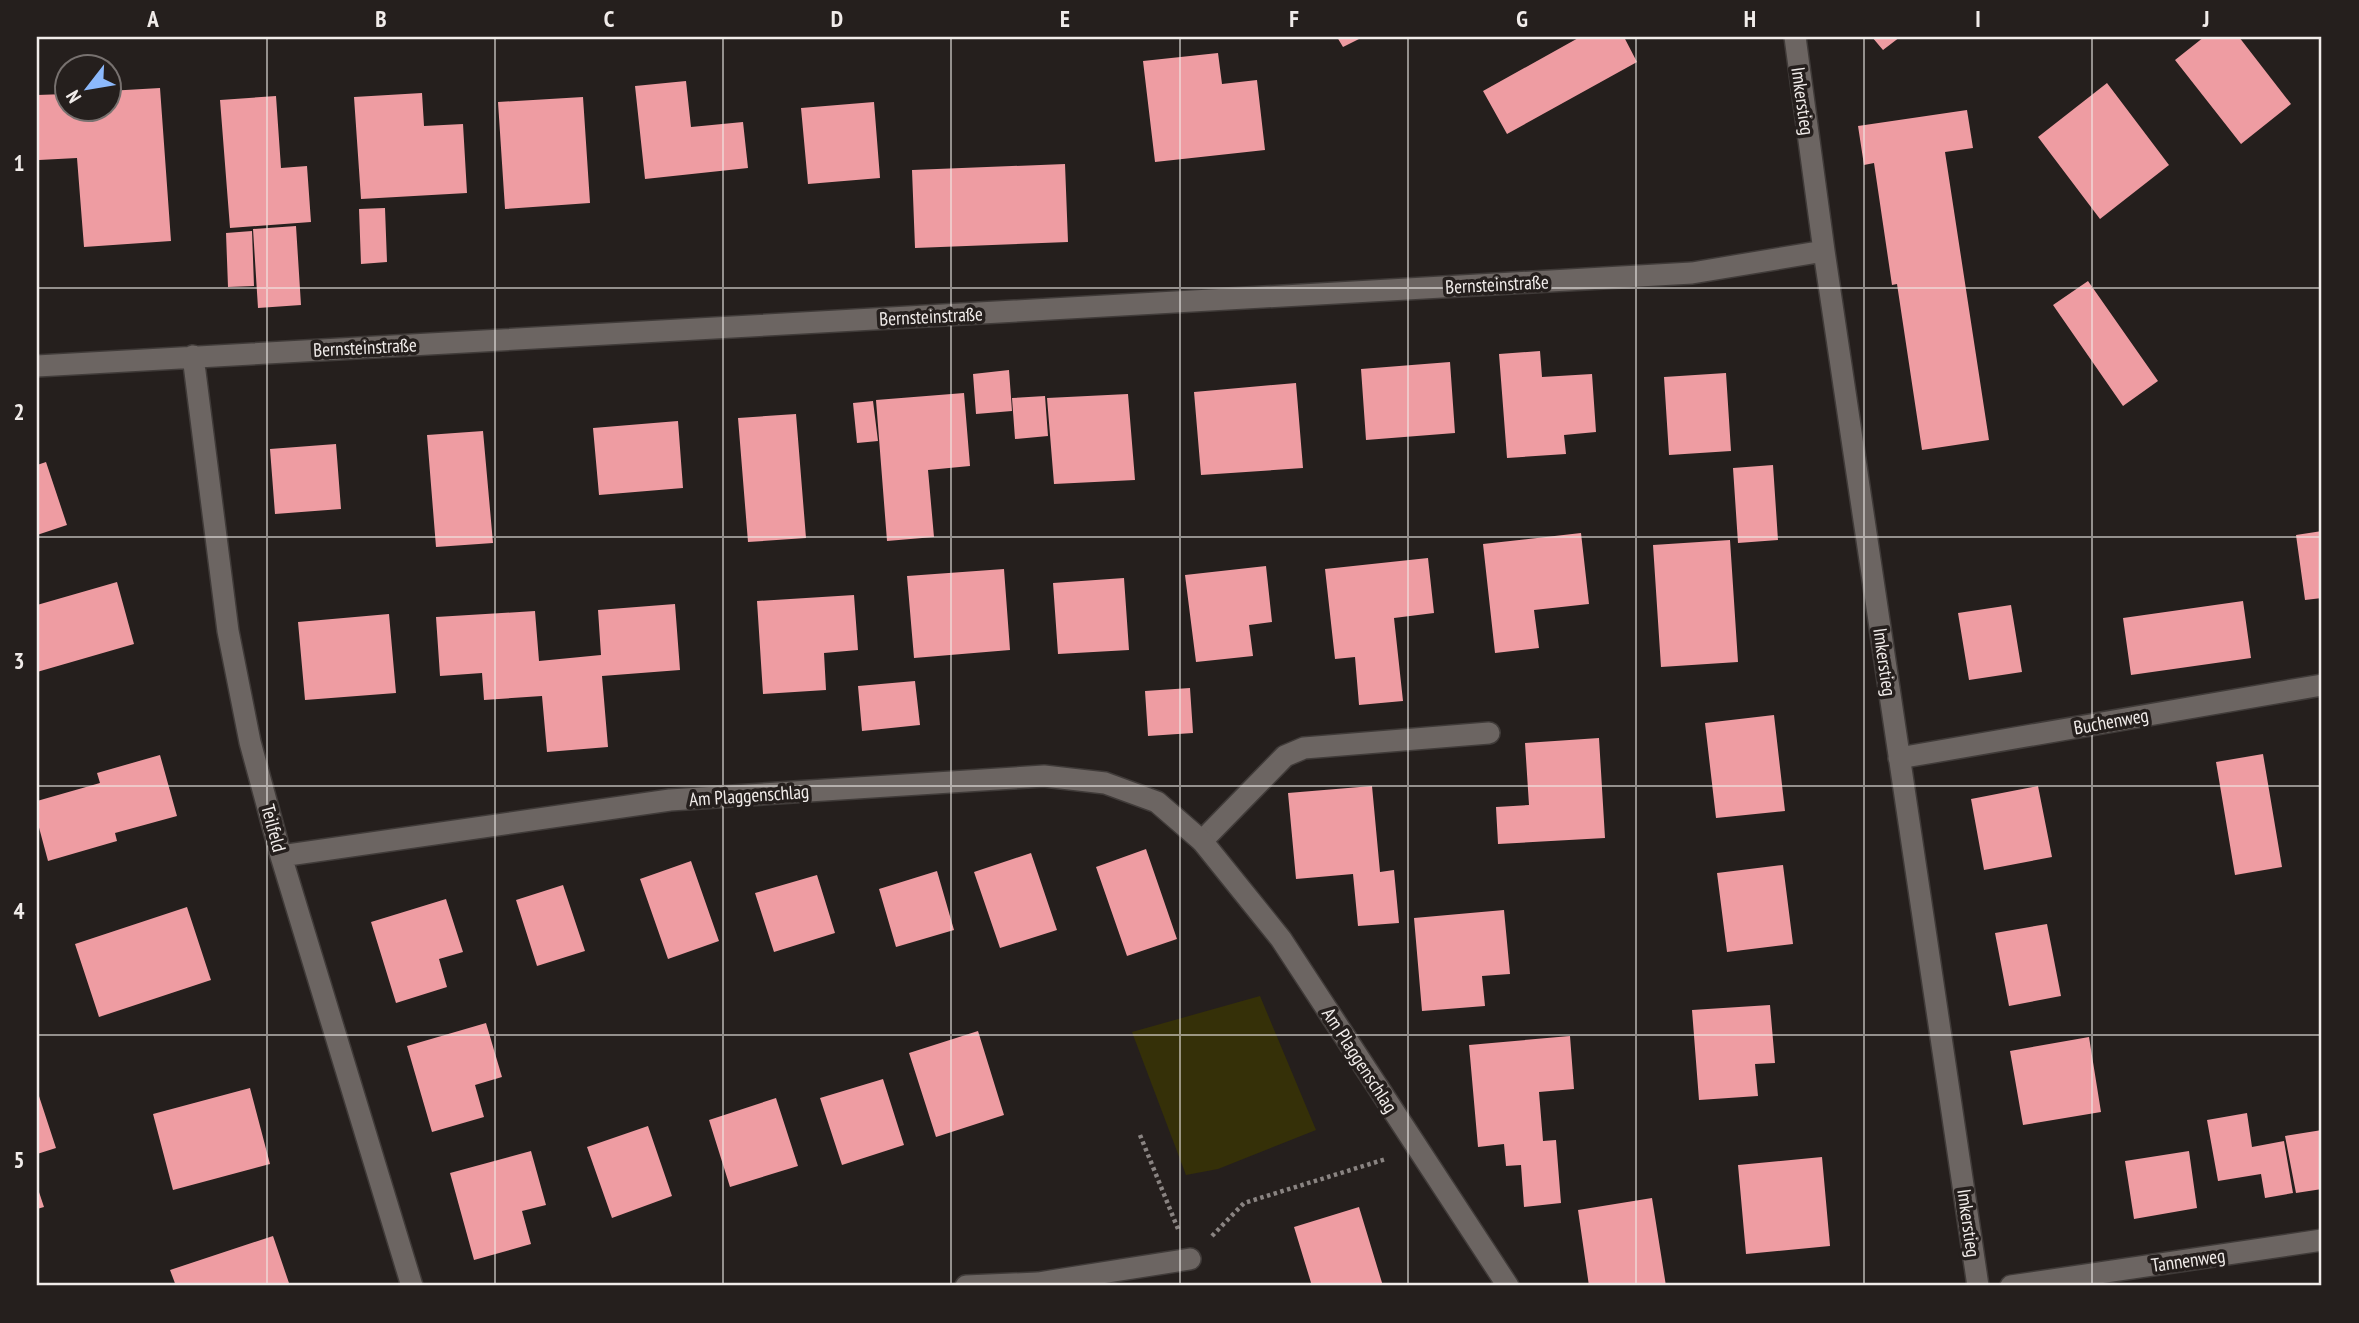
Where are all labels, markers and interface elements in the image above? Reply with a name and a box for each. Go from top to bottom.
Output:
text: A [146,4,159,33]
text: B [375,4,387,33]
text: C [604,4,615,33]
text: D [831,4,843,33]
text: E [1060,4,1070,33]
text: F [1289,4,1299,33]
text: G [1516,4,1528,33]
text: H [1744,4,1756,33]
text: I [1975,4,1981,33]
text: J [2202,4,2209,33]
north arrow [52,52,122,122]
street label: Imkerstieg [1786,65,1820,137]
text: N [60,86,86,107]
text: 1 [14,148,25,177]
street label: Bernsteinstraße [1445,269,1550,299]
street label: Bernsteinstraße [879,301,984,331]
street label: Bernsteinstraße [313,332,418,362]
text: 2 [14,397,25,426]
street label: Imkerstieg [1868,626,1902,698]
text: 3 [14,646,25,675]
street label: Buchenweg [2072,703,2150,739]
street label: Am Plaggenschlag [688,779,810,811]
street label: Teilfeld [256,802,292,854]
text: 4 [14,896,25,925]
street label: Am Plaggenschlag [1317,1003,1403,1117]
text: 5 [14,1145,25,1174]
street label: Imkerstieg [1952,1187,1986,1259]
street label: Tannenweg [2150,1243,2226,1277]

